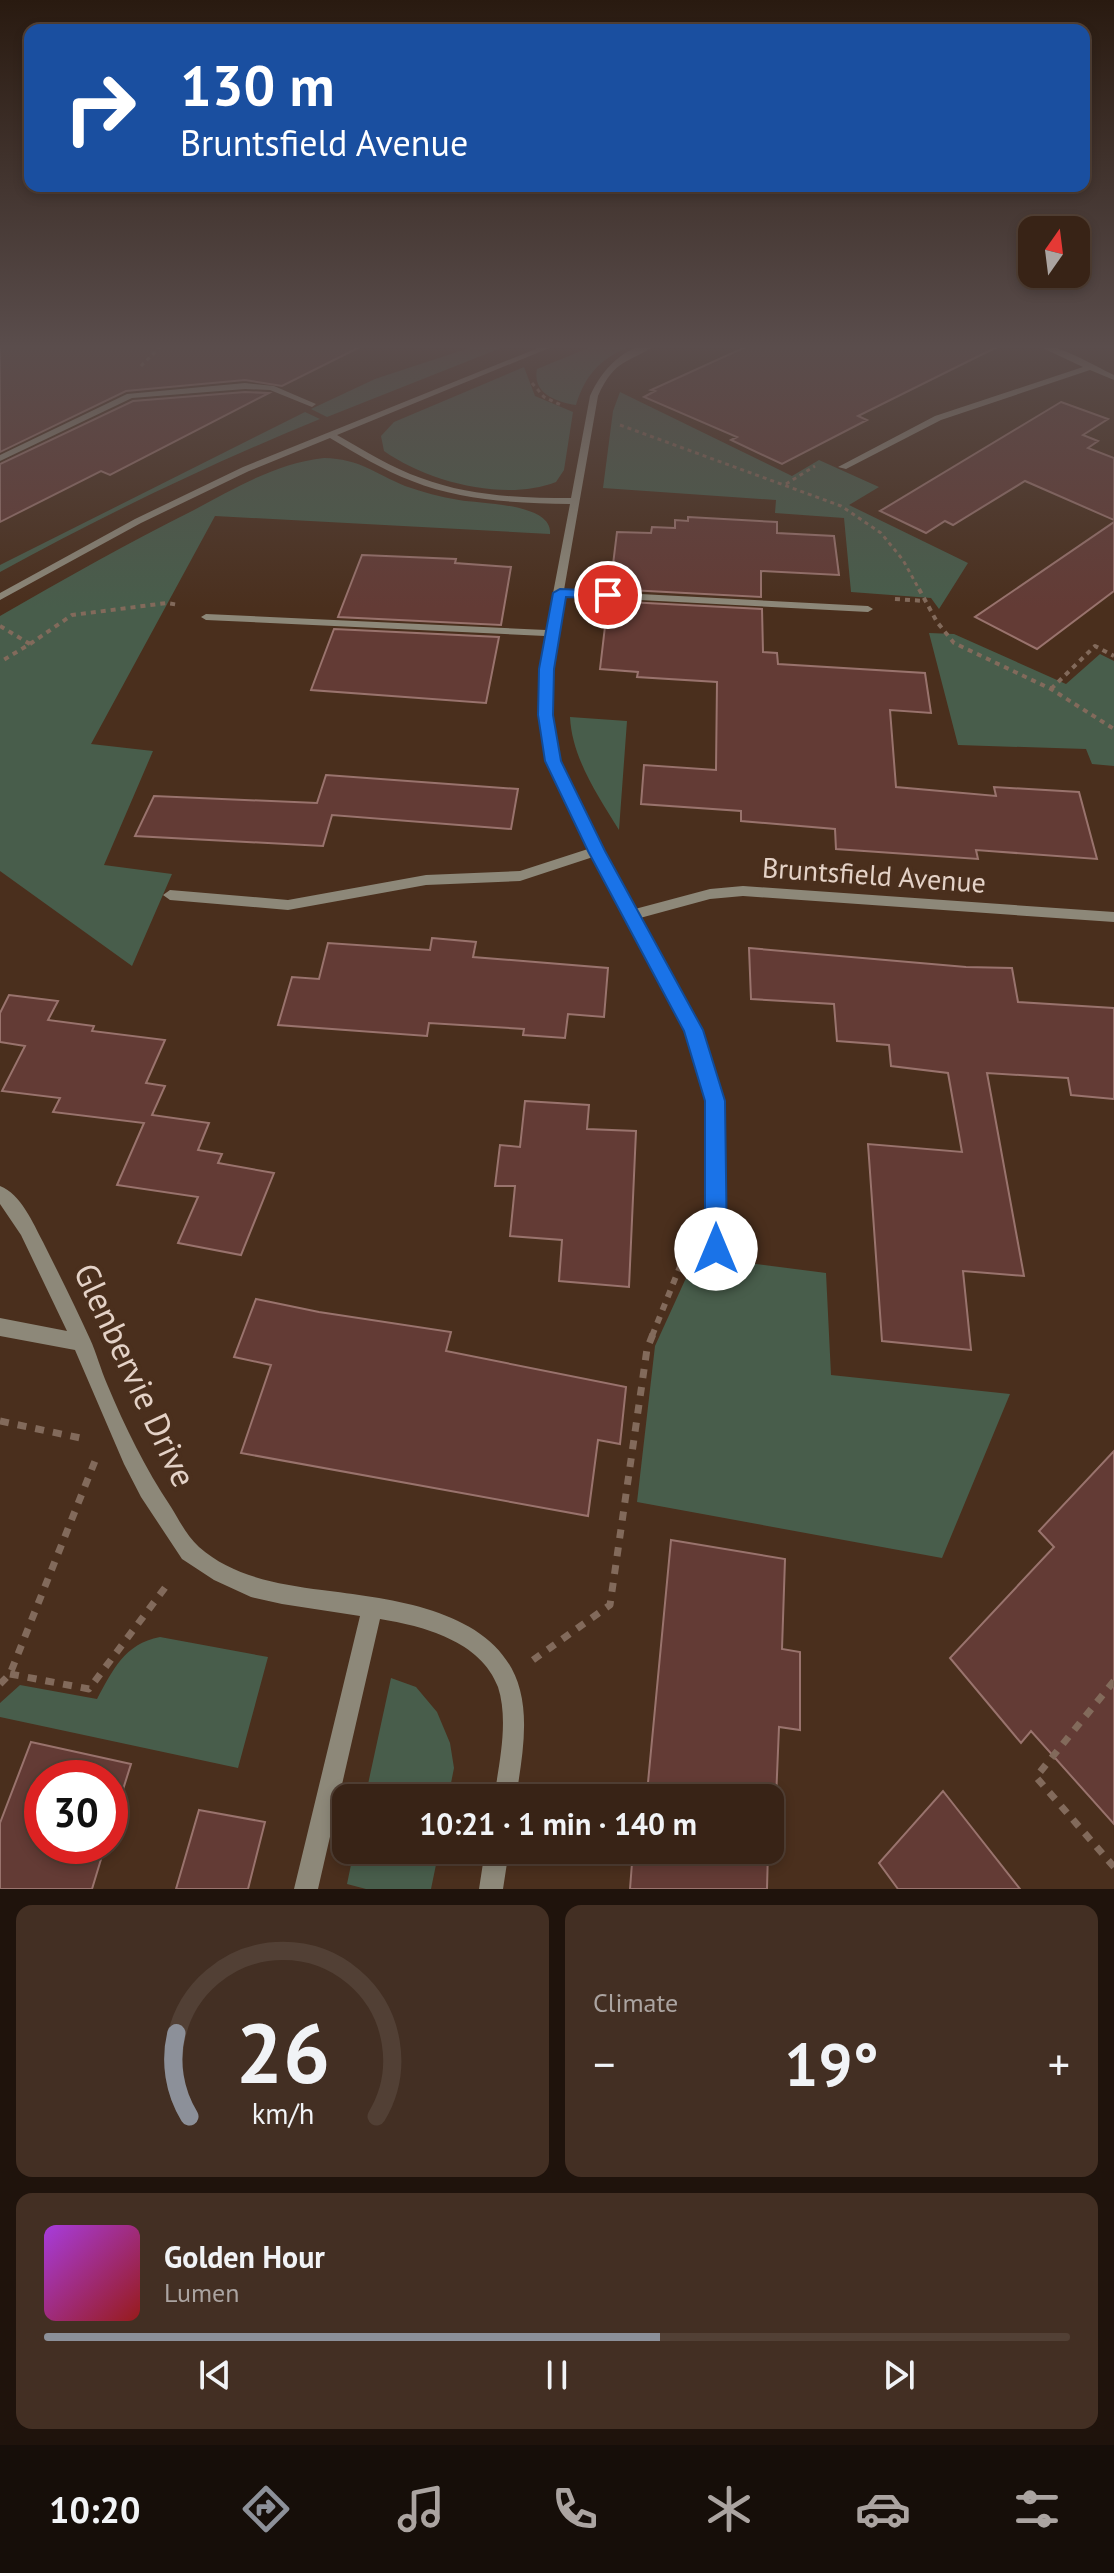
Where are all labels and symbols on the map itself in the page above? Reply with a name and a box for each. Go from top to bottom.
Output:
north arrow [1018,216,1090,288]
pin [574,561,642,629]
street label: Bruntsfield Avenue [761,848,987,901]
position arrow [674,1207,758,1291]
street label: Glenbervie Drive [65,1256,207,1493]
speed limit sign: 30 [24,1760,128,1864]

